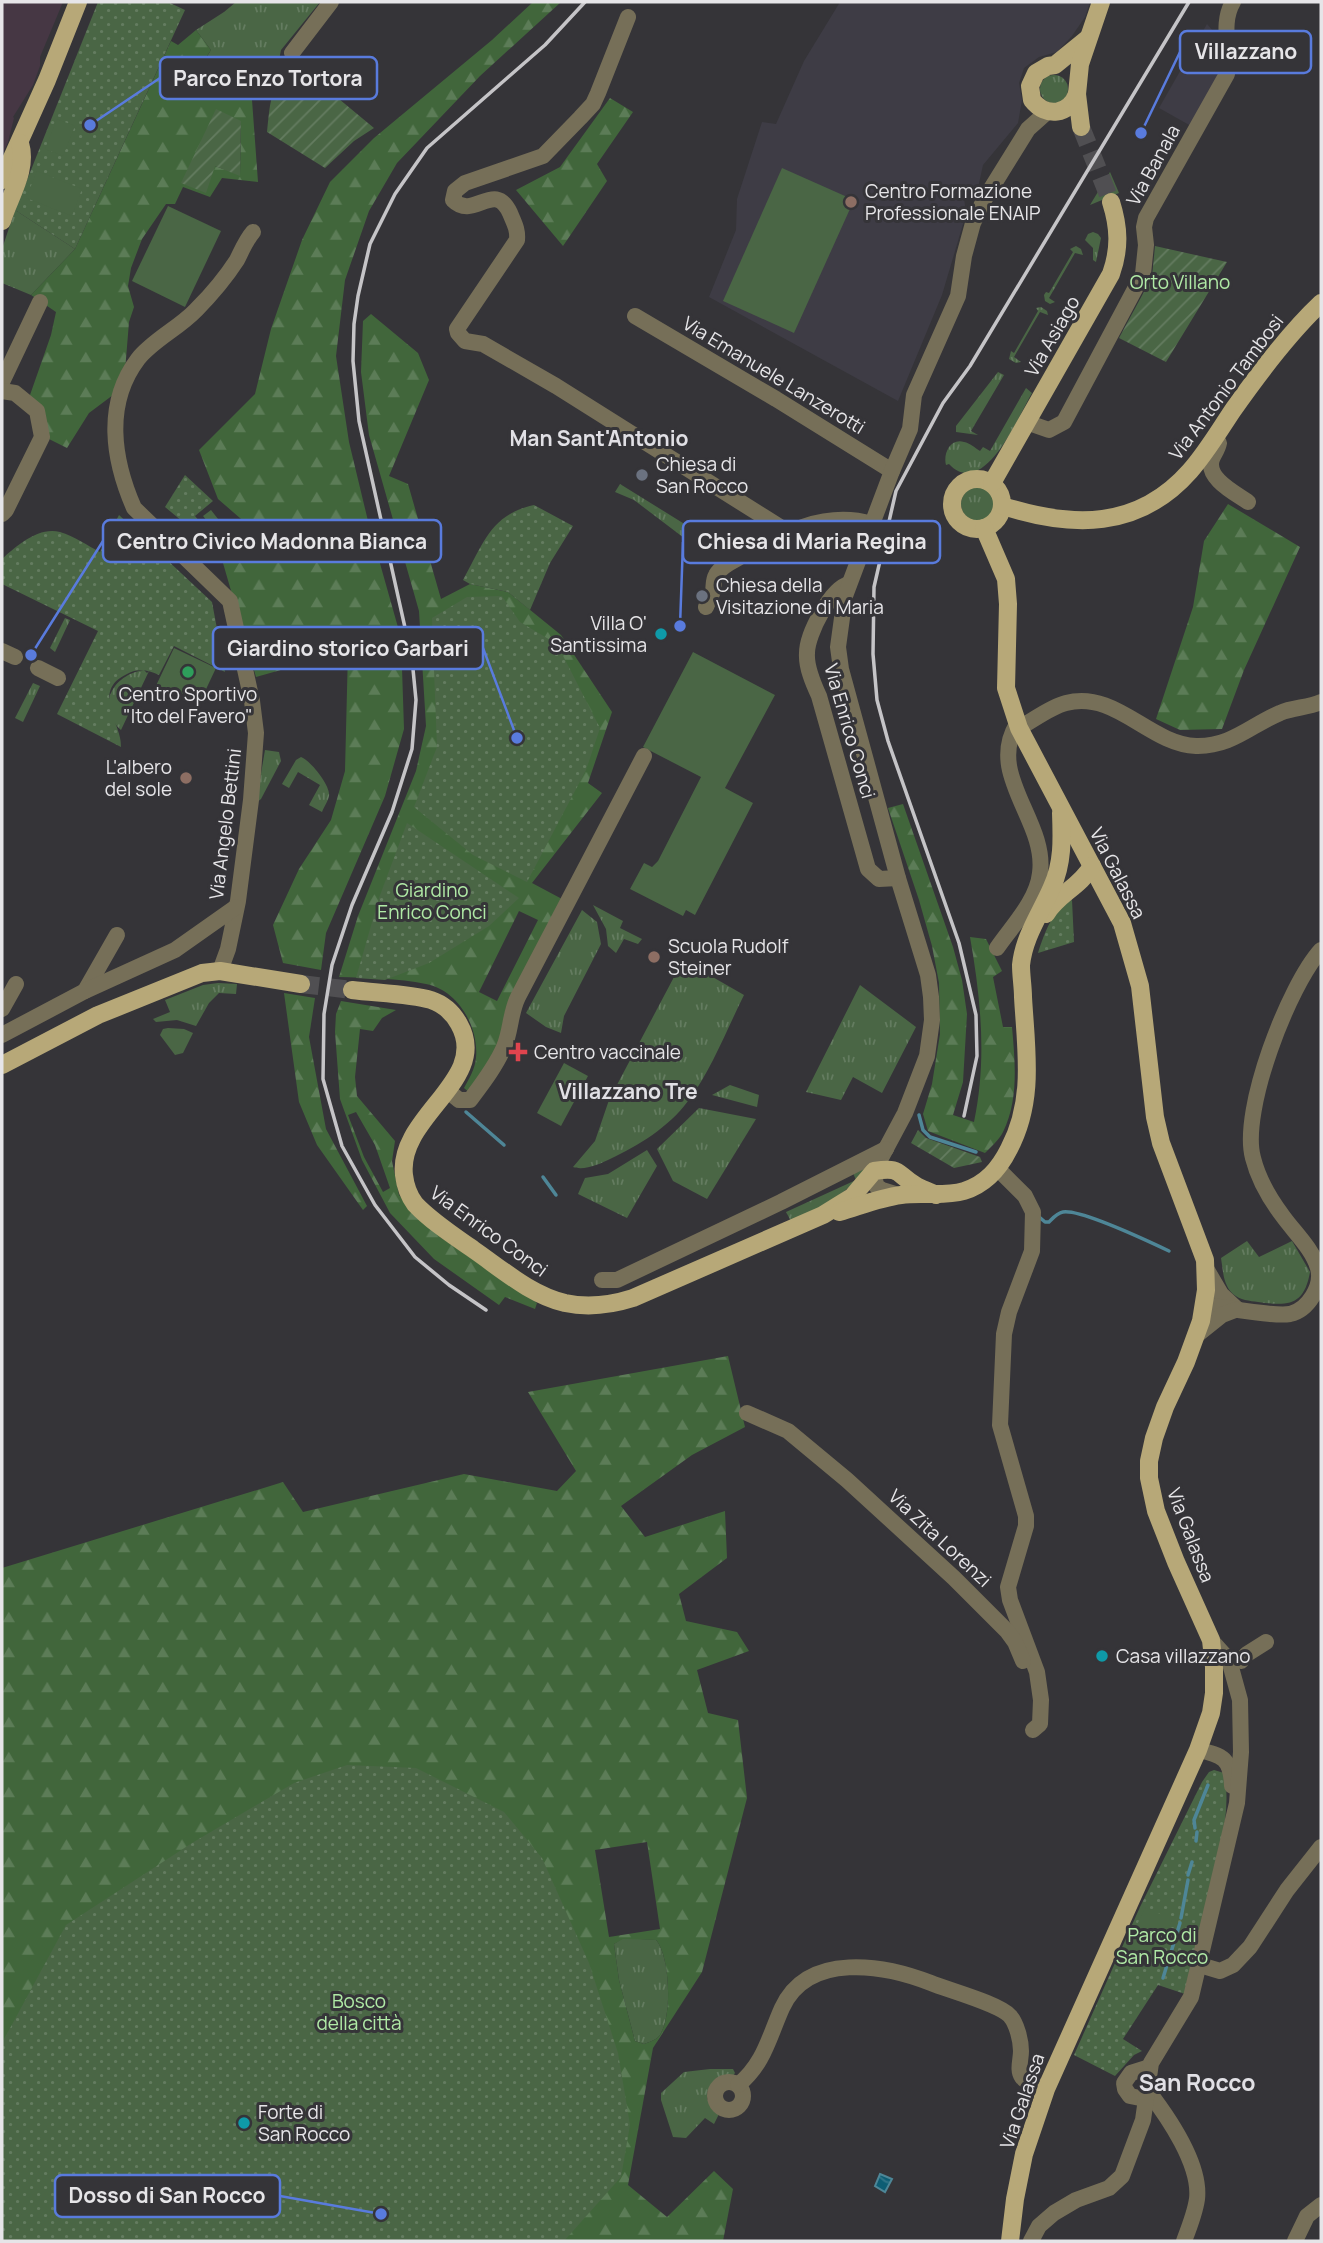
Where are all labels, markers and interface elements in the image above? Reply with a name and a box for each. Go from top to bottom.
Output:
callout: Villazzano [1180,31,1311,73]
text: Villazzano [1195,37,1297,65]
callout: Parco Enzo Tortora [160,57,377,99]
text: Parco Enzo Tortora [173,64,363,92]
street label: Via Banala [1120,120,1186,210]
place label: Centro Formazione Professionale ENAIP [865,178,1040,226]
marker: Centro Formazione Professionale ENAIP [843,194,859,210]
park label: Orto Villano [1130,269,1230,295]
street label: Via Asiago [1018,291,1086,381]
street label: Via Antonio Tambosi [1163,309,1289,465]
street label: Via Emanuele Lanzerotti [678,310,870,440]
district label: Man Sant'Antonio [509,424,689,452]
place label: Chiesa di San Rocco [656,451,748,499]
marker: Chiesa di San Rocco [634,467,650,483]
callout: Centro Civico Madonna Bianca [103,520,441,562]
callout: Chiesa di Maria Regina [683,521,940,563]
text: Centro Civico Madonna Bianca [117,527,427,555]
text: Chiesa di Maria Regina [697,527,927,555]
place label: Chiesa della Visitazione di Maria [716,572,884,620]
marker: Chiesa della Visitazione di Maria [694,588,710,604]
place label: Villa O' Santissima [550,610,647,658]
marker: Villa O' Santissima [653,626,669,642]
callout: Giardino storico Garbari [213,627,483,669]
text: Giardino storico Garbari [227,634,469,662]
street label: Via Enrico Conci [818,660,882,802]
marker: Centro Sportivo "Ito del Favero" [180,664,196,680]
place label: Centro Sportivo "Ito del Favero" [119,681,257,729]
street label: Via Angelo Bettini [203,747,247,901]
place label: L'albero del sole [105,754,172,802]
marker: L'albero del sole [178,770,194,786]
street label: Via Galassa [1084,823,1152,923]
park label: Giardino Enrico Conci [377,877,487,925]
place label: Scuola Rudolf Steiner [668,933,789,981]
marker: Scuola Rudolf Steiner [646,949,662,965]
place label: Centro vaccinale [534,1039,681,1065]
marker: Centro vaccinale [508,1042,528,1062]
district label: Villazzano Tre [558,1077,698,1105]
street label: Via Enrico Conci [425,1180,553,1282]
street label: Via Zita Lorenzi [883,1483,997,1593]
street label: Via Galassa [1161,1484,1221,1586]
place label: Casa villazzano [1116,1643,1251,1669]
marker: Casa villazzano [1094,1648,1110,1664]
park label: Parco di San Rocco [1116,1922,1208,1970]
park label: Bosco della città [317,1988,401,2036]
street label: Via Galassa [994,2050,1050,2152]
district label: San Rocco [1139,2066,1255,2098]
place label: Forte di San Rocco [258,2099,350,2147]
marker: Forte di San Rocco [236,2115,252,2131]
callout: Dosso di San Rocco [55,2175,280,2217]
text: Dosso di San Rocco [69,2181,266,2209]

